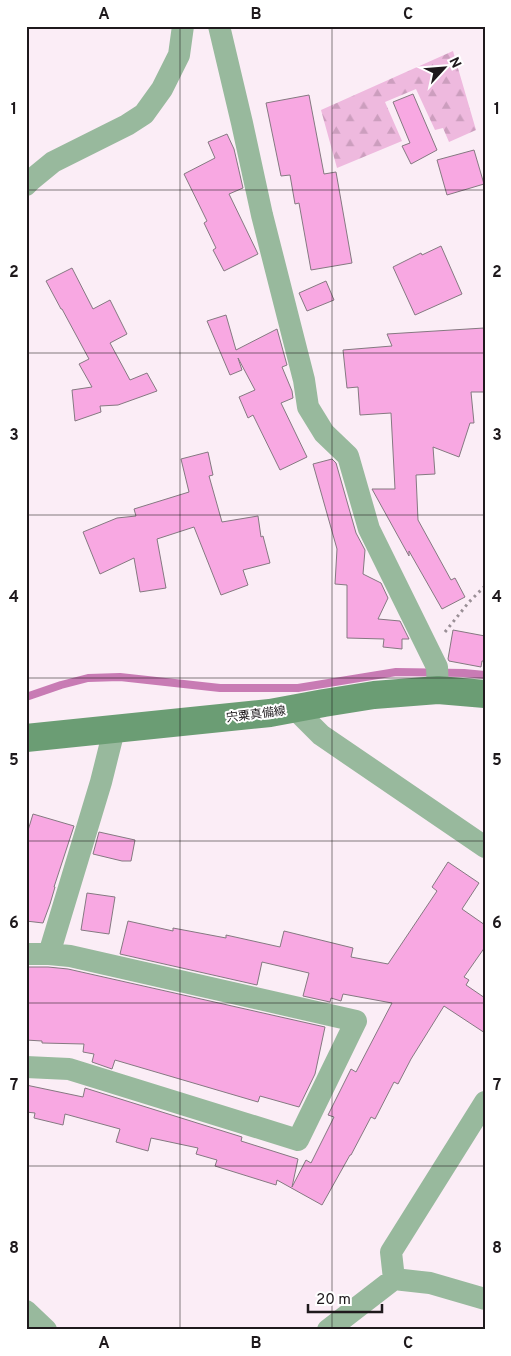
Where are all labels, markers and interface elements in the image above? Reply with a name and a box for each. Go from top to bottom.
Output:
text: A [98,5,110,25]
text: B [250,5,262,25]
text: C [403,5,413,25]
north arrow [418,42,468,92]
text: N [444,55,464,71]
text: 1 [11,100,17,120]
text: 1 [494,100,500,120]
text: 2 [9,263,19,283]
text: 2 [492,263,502,283]
text: 3 [9,426,19,446]
text: 3 [492,426,502,446]
text: 4 [9,588,19,608]
text: 4 [492,588,502,608]
street label: 宍粟真備線 [225,703,287,727]
text: 5 [9,751,19,771]
text: 5 [492,751,502,771]
text: 6 [9,914,19,934]
text: 6 [492,914,502,934]
text: 7 [10,1076,18,1096]
text: 7 [493,1076,501,1096]
text: 8 [9,1239,19,1259]
text: 8 [492,1239,502,1259]
scale bar [308,1281,382,1313]
text: 20 m [316,1291,351,1310]
text: A [98,1334,110,1354]
text: B [250,1334,262,1354]
text: C [403,1334,413,1354]

